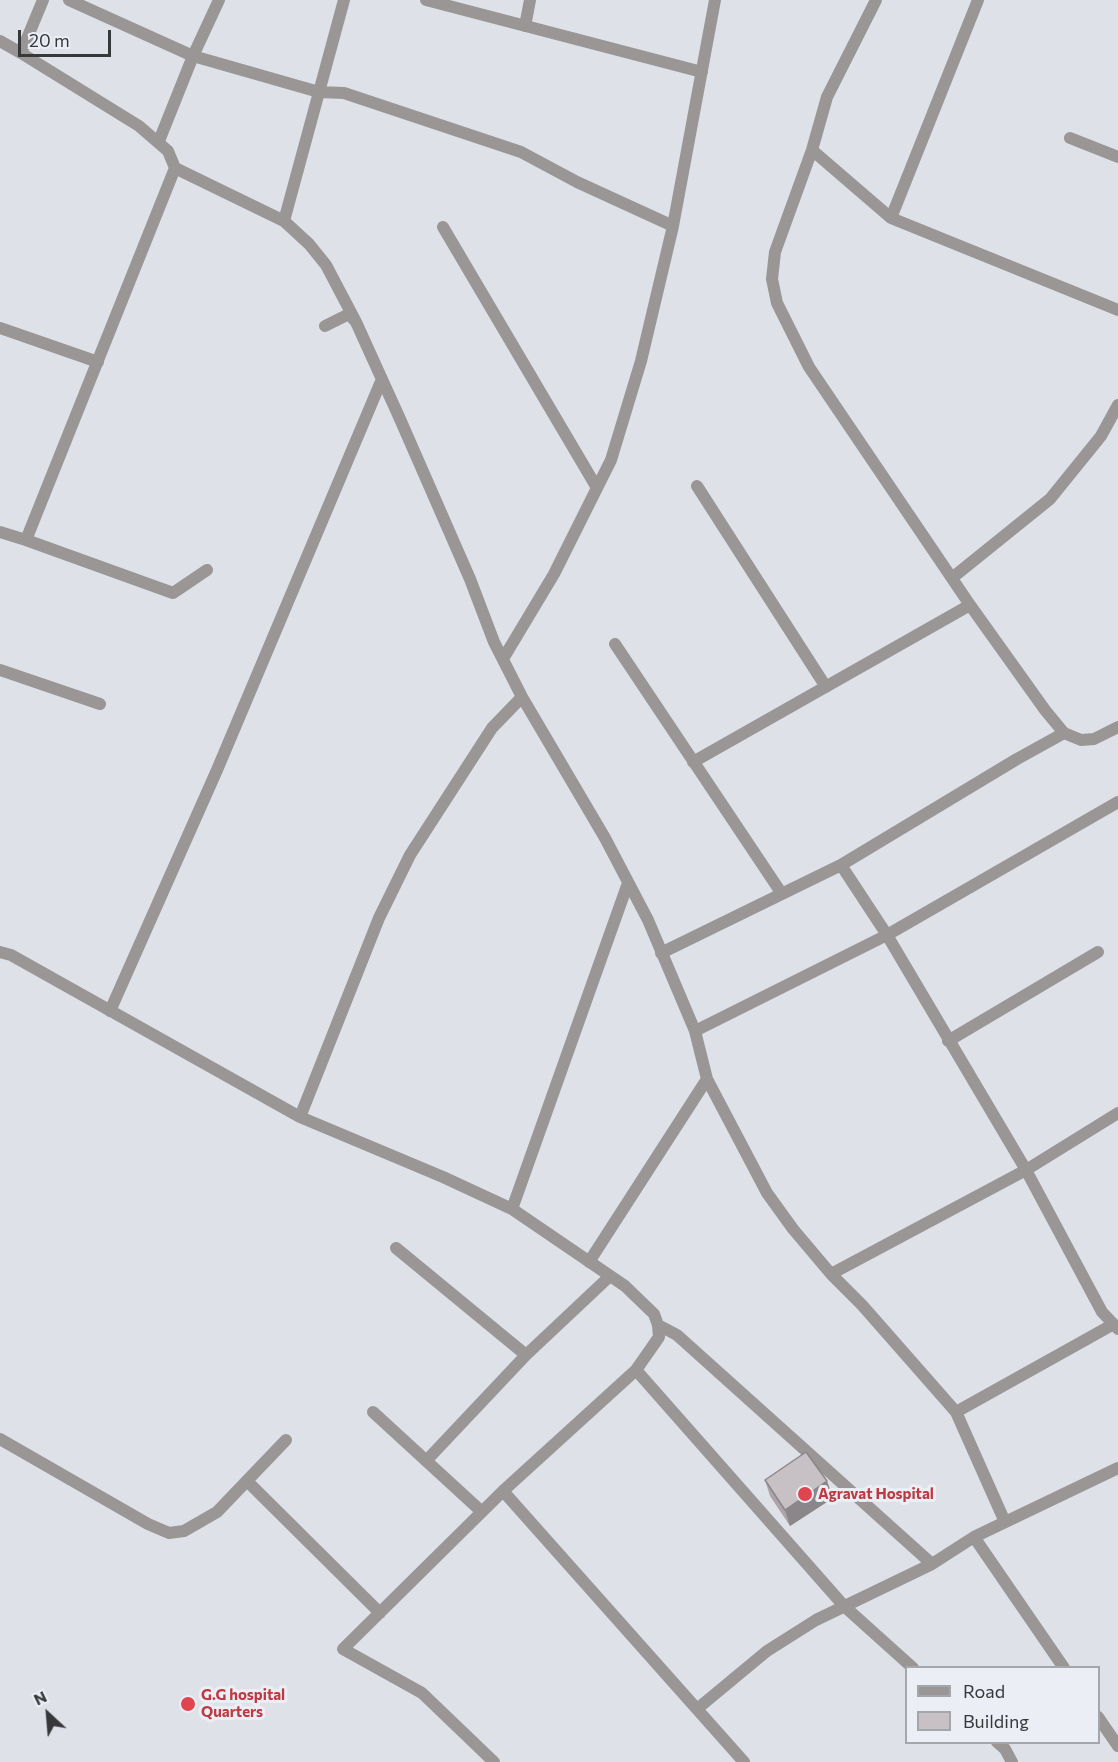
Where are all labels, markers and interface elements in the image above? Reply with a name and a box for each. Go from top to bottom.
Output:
scale bar [21,18,114,56]
text: 20 m [29,29,70,51]
marker: Agravat Hospital [796,1485,814,1503]
place label: Agravat Hospital [818,1485,934,1503]
legend [905,1666,1100,1744]
text: Road [963,1680,1005,1702]
north arrow [18,1684,78,1744]
text: N [30,1686,49,1709]
place label: G.G hospital Quarters [201,1686,285,1721]
marker: G.G hospital Quarters [179,1695,197,1713]
text: Building [963,1710,1029,1732]

